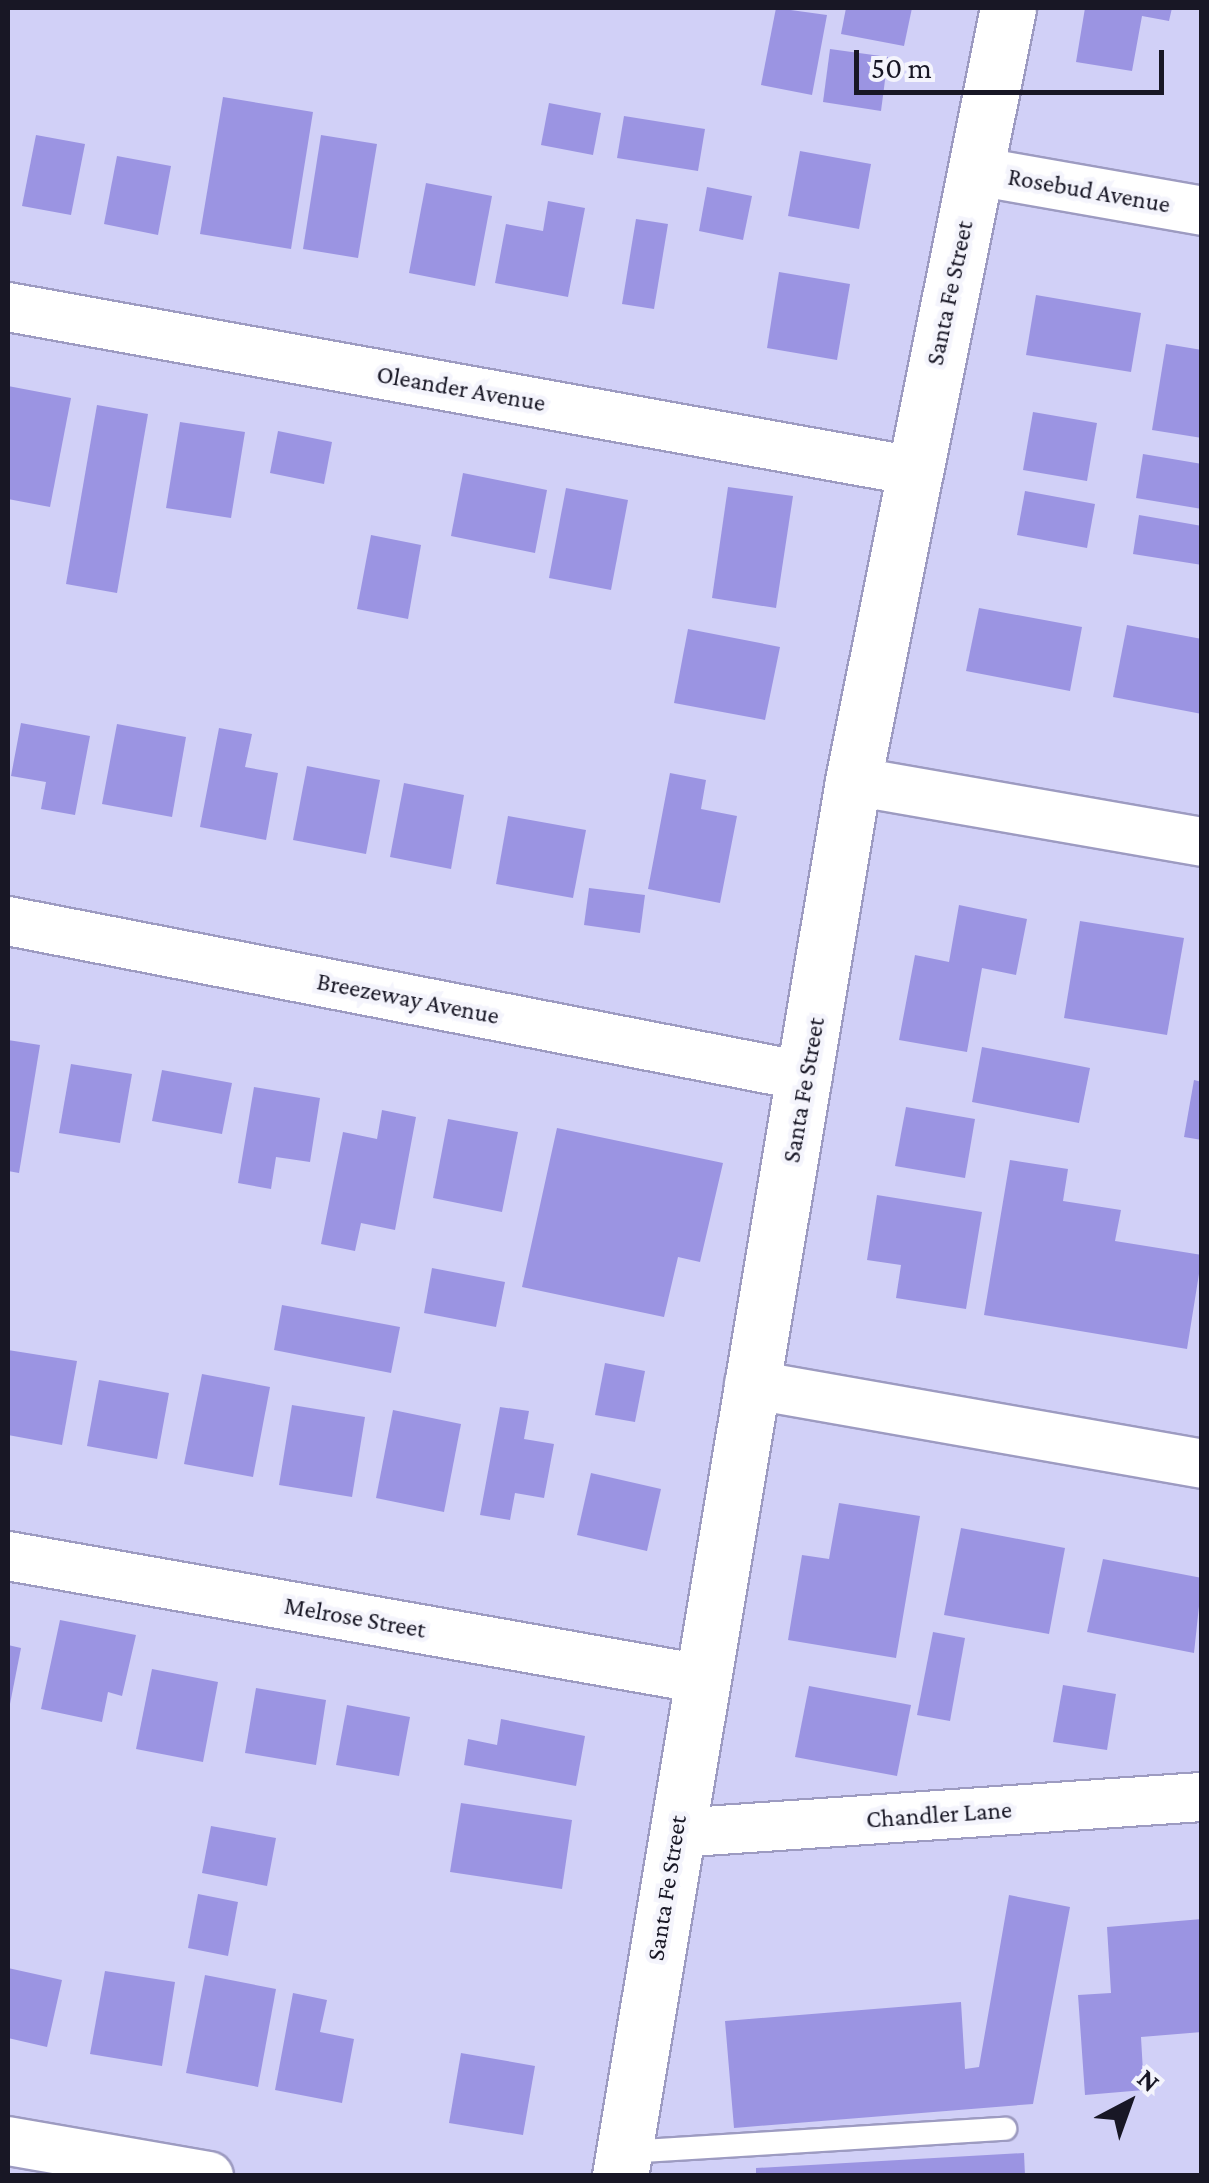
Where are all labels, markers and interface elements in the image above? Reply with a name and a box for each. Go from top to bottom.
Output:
scale bar [859,30,1169,92]
text: 50 m [871,51,932,84]
street label: Rosebud Avenue [1006,162,1172,220]
street label: Santa Fe Street [920,218,980,368]
street label: Oleander Avenue [374,359,548,419]
street label: Breezeway Avenue [314,967,502,1031]
street label: Santa Fe Street [776,1015,832,1165]
street label: Melrose Street [282,1591,428,1645]
street label: Chandler Lane [865,1795,1013,1835]
street label: Santa Fe Street [641,1813,693,1963]
north arrow [1079,2053,1179,2153]
text: N [1132,2062,1166,2098]

